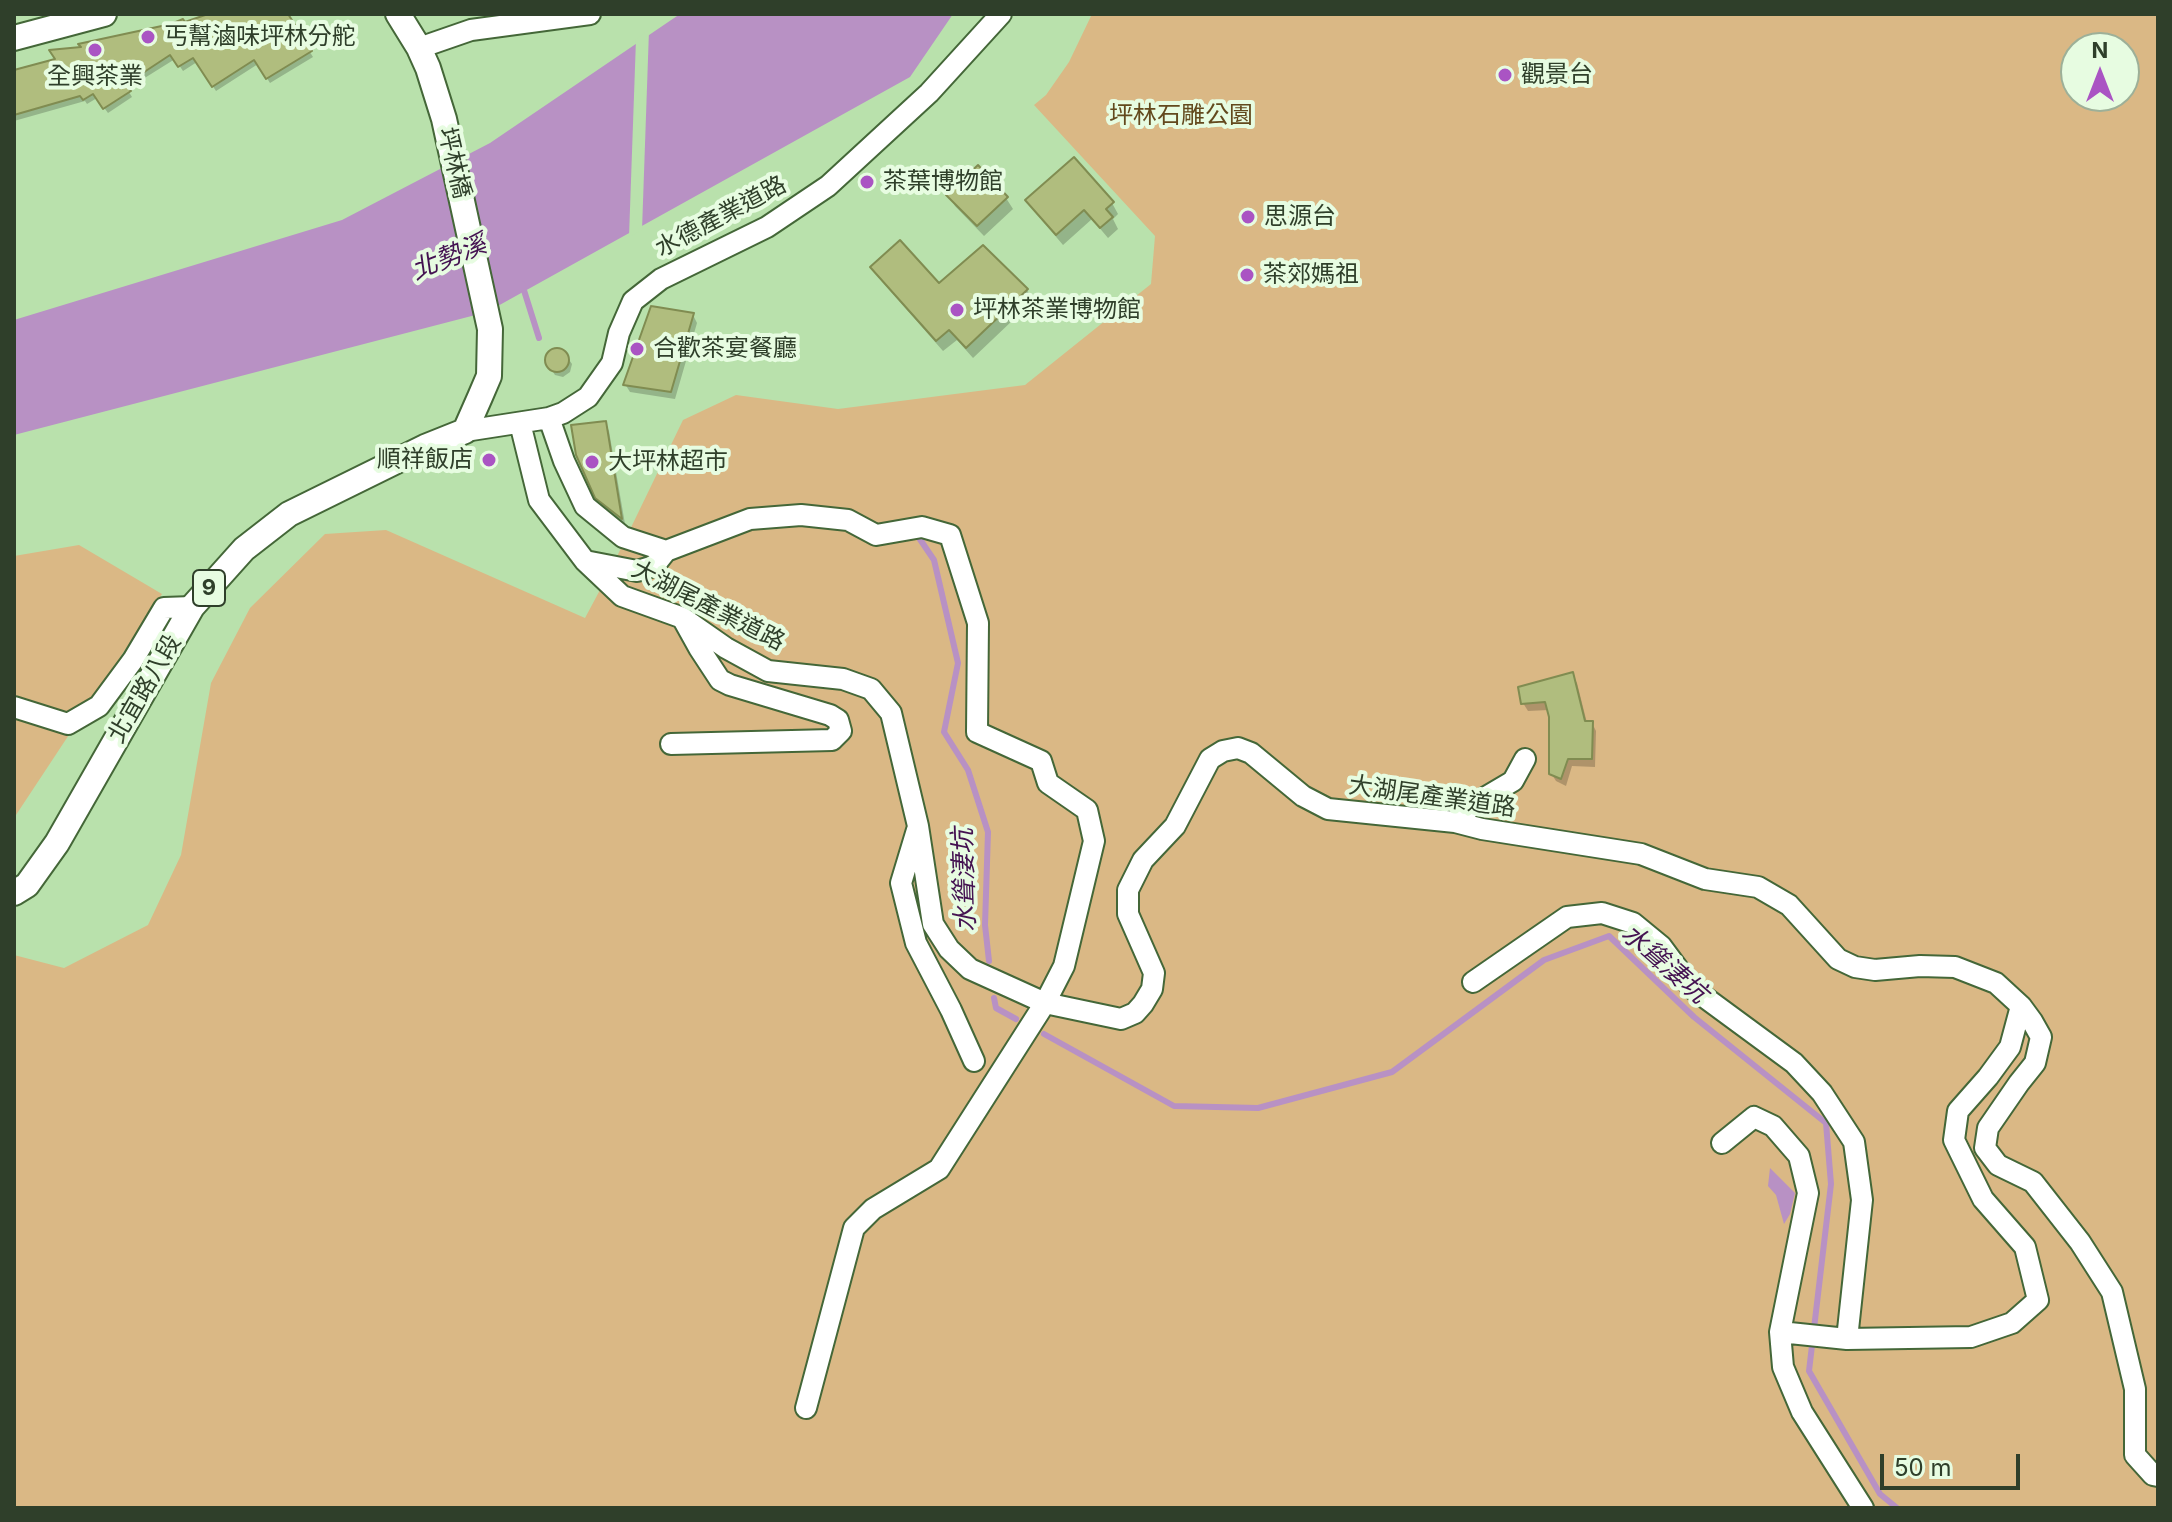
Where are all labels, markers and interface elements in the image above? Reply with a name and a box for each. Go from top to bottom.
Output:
place label: 丐幫滷味坪林分舵 [164,23,356,51]
marker: 丐幫滷味坪林分舵 [139,28,157,46]
north arrow [2060,32,2140,112]
text: N [2092,37,2108,63]
marker: 全興茶業 [86,41,104,59]
place label: 觀景台 [1521,61,1593,89]
place label: 全興茶業 [47,63,143,91]
marker: 觀景台 [1496,66,1514,84]
park label: 坪林石雕公園 [1109,102,1253,130]
street label: 坪林橋 [432,125,476,201]
place label: 茶葉博物館 [883,168,1003,196]
street label: 水德產業道路 [651,170,791,264]
marker: 茶葉博物館 [858,173,876,191]
place label: 思源台 [1264,203,1336,231]
marker: 思源台 [1239,208,1257,226]
water label: 北勢溪 [407,229,491,287]
place label: 茶郊媽祖 [1263,261,1359,289]
marker: 茶郊媽祖 [1238,266,1256,284]
place label: 坪林茶業博物館 [973,296,1141,324]
marker: 坪林茶業博物館 [948,301,966,319]
place label: 合歡茶宴餐廳 [653,335,797,363]
marker: 合歡茶宴餐廳 [628,340,646,358]
place label: 順祥飯店 [377,446,473,474]
place label: 大坪林超市 [608,448,728,476]
marker: 順祥飯店 [480,451,498,469]
marker: 大坪林超市 [583,453,601,471]
street label: 大湖尾產業道路 [627,555,789,657]
road number: 9 [193,570,225,606]
street label: 北宜路八段 [103,630,187,748]
street label: 大湖尾產業道路 [1347,771,1517,823]
water label: 水聳淒坑 [948,827,982,933]
water label: 水聳淒坑 [1615,918,1713,1010]
scale bar [1884,1438,2024,1488]
text: 50 m [1894,1453,1952,1482]

